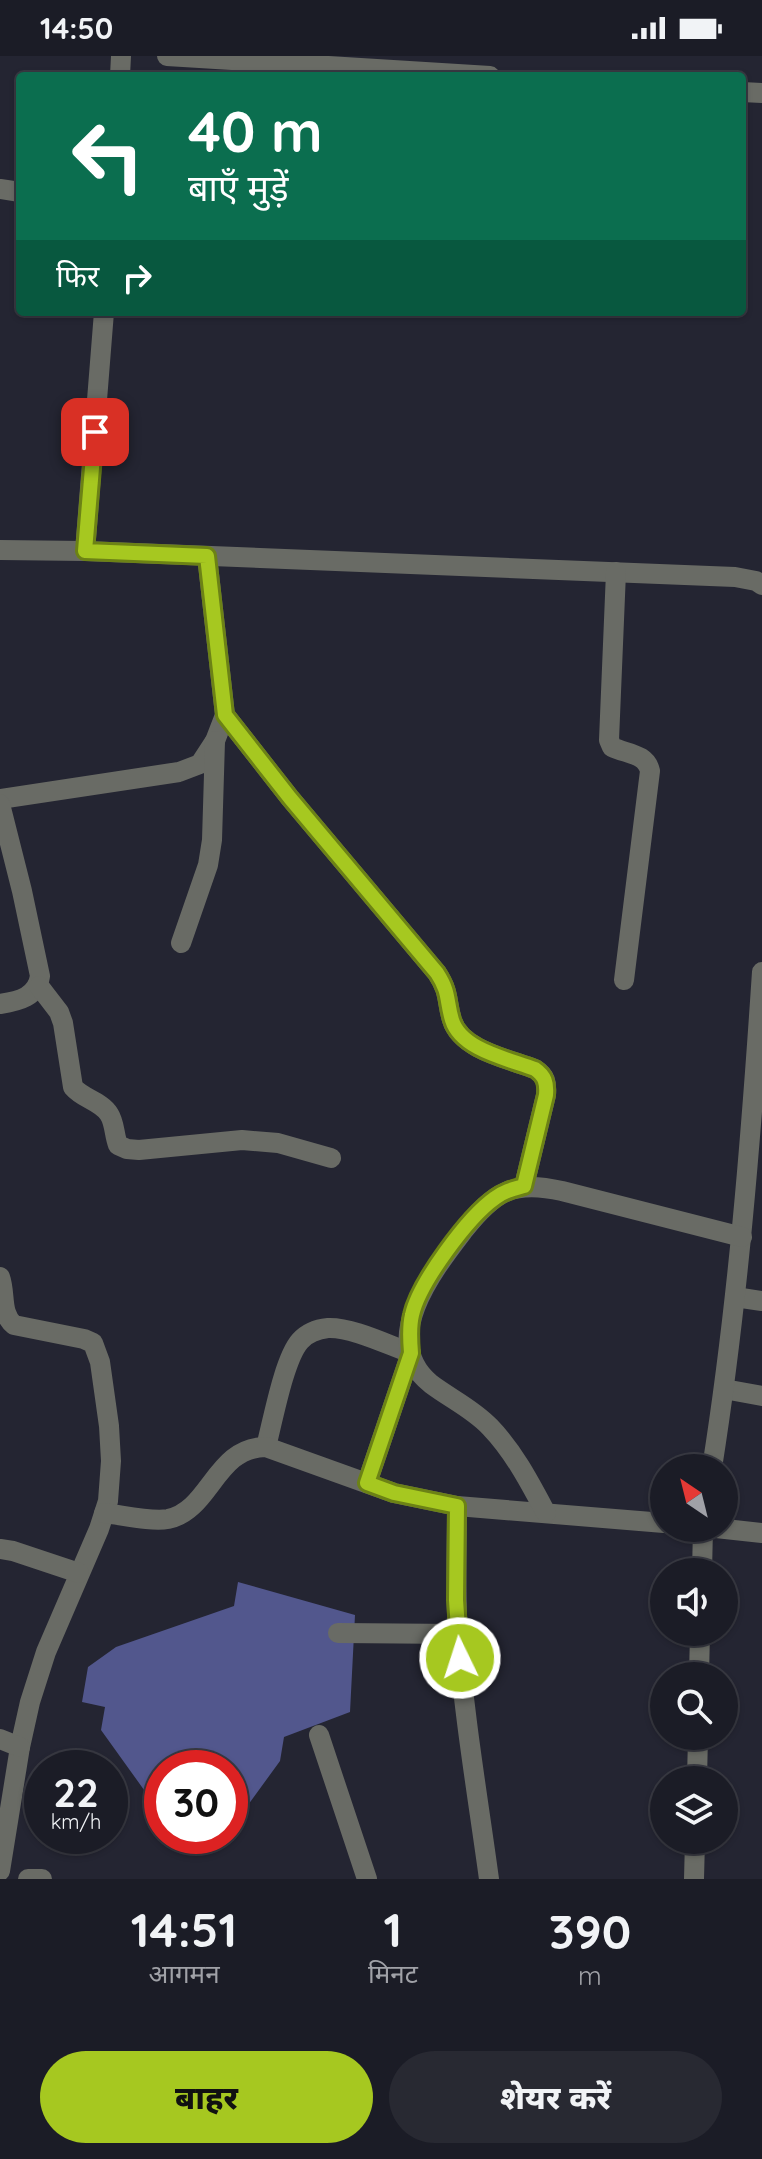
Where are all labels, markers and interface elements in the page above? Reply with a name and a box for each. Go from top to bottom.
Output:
text: 14:50 [40,9,113,47]
text: 40 m [188,96,323,166]
icon: left [56,104,160,208]
text: बाएँ मुड़ें [188,165,288,210]
icon: right [115,256,159,300]
text: फिर [56,257,99,295]
pin [61,398,129,466]
icon: arrive [73,410,117,454]
north arrow [650,1454,738,1542]
map controls [650,1454,738,1854]
button: sound [650,1558,738,1646]
position arrow [418,1616,502,1700]
button: search [650,1662,738,1750]
speed limit sign: 30 [144,1750,248,1854]
button: layers [650,1766,738,1854]
text: 22 [53,1767,99,1817]
text: km/h [51,1809,101,1834]
text: 14:51 [131,1899,237,1959]
text: 1 [384,1899,402,1959]
text: 390 [549,1901,631,1961]
text: आगमन [148,1957,220,1990]
text: मिनट [368,1957,418,1990]
text: m [578,1959,602,1992]
button: बाहर [40,2051,373,2143]
button: शेयर करें [389,2051,722,2143]

